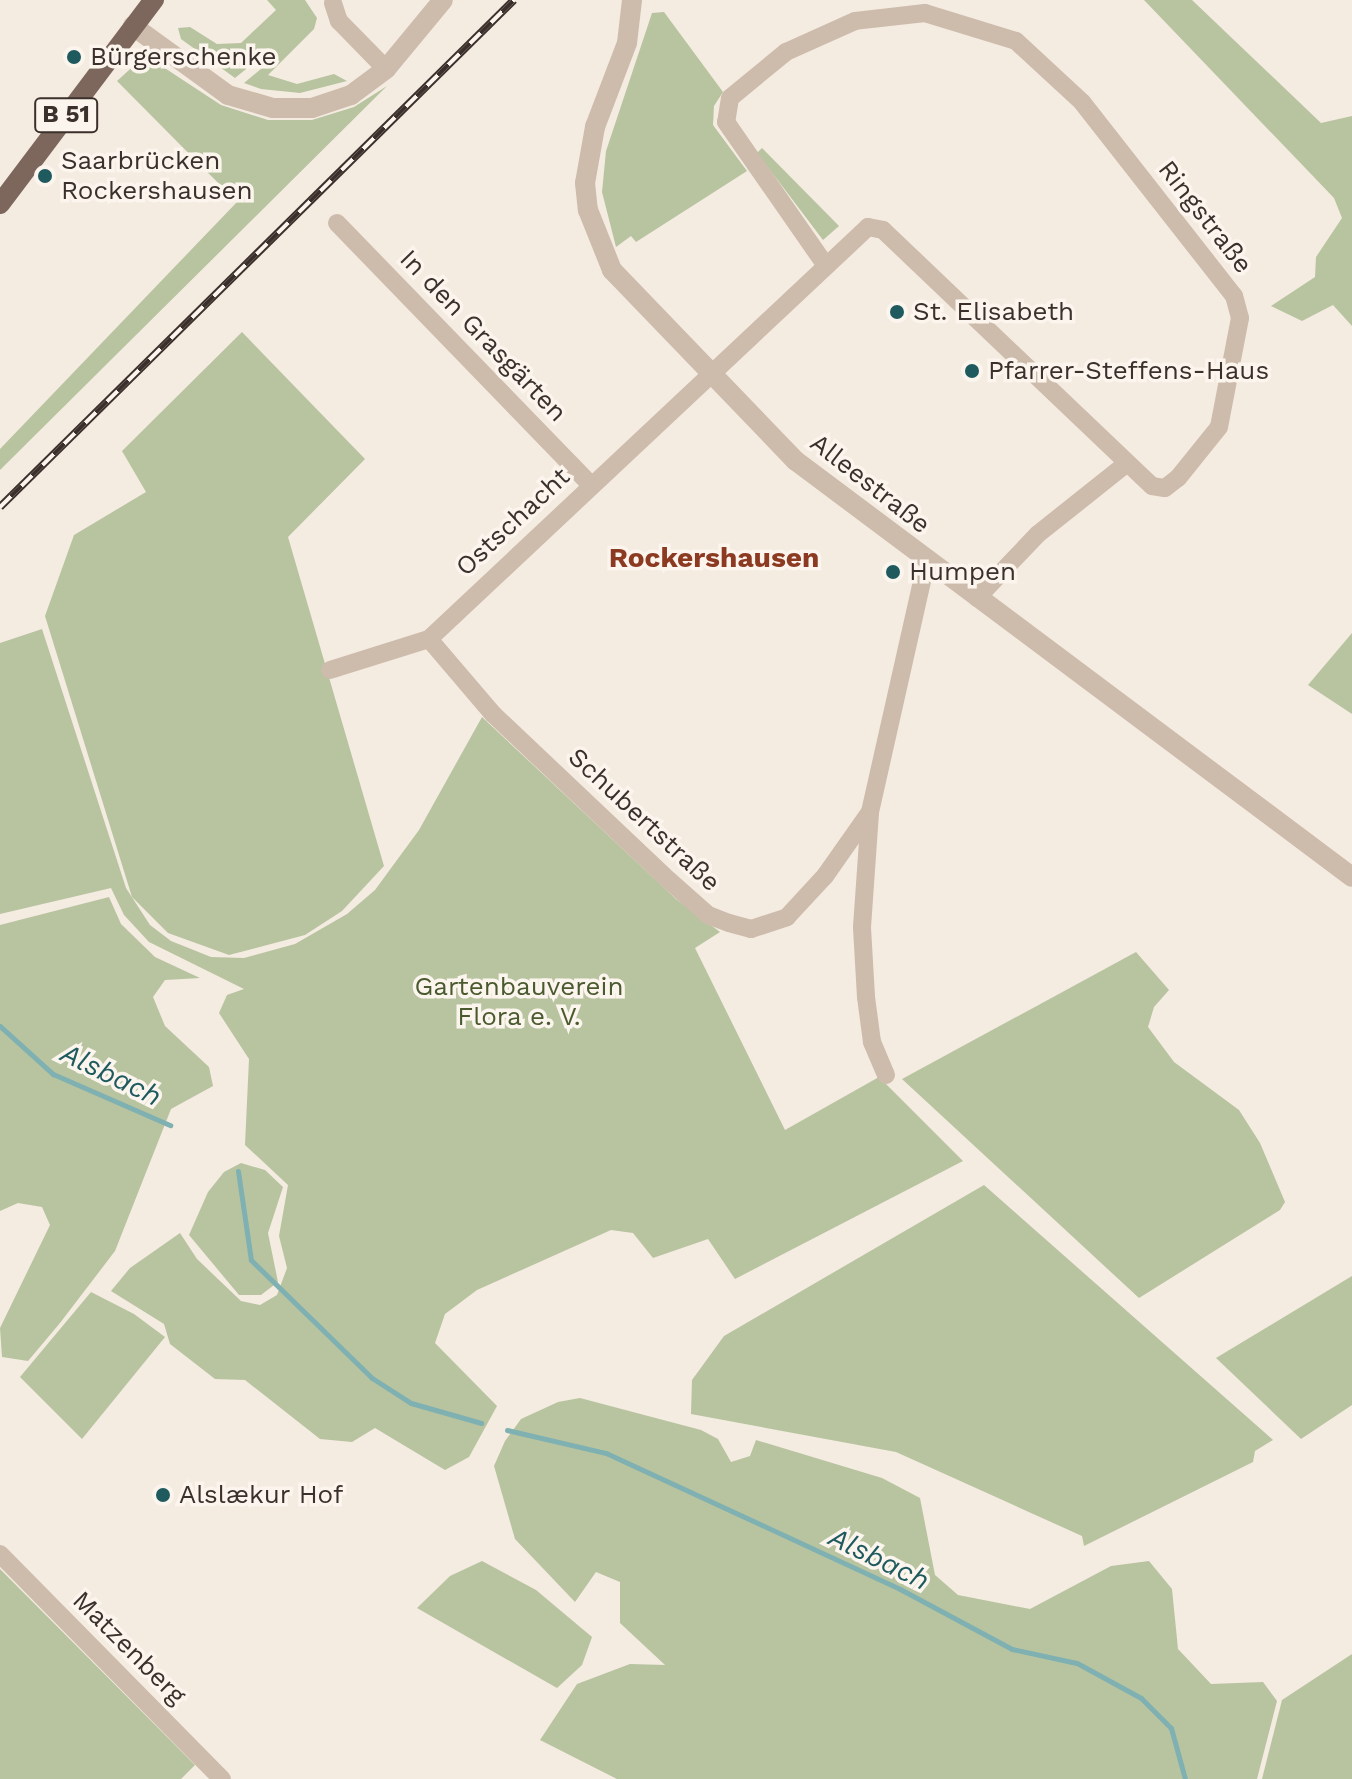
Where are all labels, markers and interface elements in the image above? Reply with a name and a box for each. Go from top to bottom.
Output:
place label: Bürgerschenke [90,41,277,73]
marker: Bürgerschenke [65,48,83,66]
road number: B 51 [34,95,98,135]
place label: Saarbrücken Rockershausen [61,145,253,206]
street label: Ringstraße [1151,154,1259,280]
marker: Saarbrücken Rockershausen [36,167,54,185]
street label: In den Grasgärten [393,244,573,428]
place label: St. Elisabeth [913,296,1074,328]
marker: St. Elisabeth [888,303,906,321]
place label: Pfarrer-Steffens-Haus [988,355,1269,387]
marker: Pfarrer-Steffens-Haus [963,362,981,380]
street label: Alleestraße [804,427,936,541]
street label: Ostschacht [450,461,576,583]
district label: Rockershausen [609,541,819,575]
place label: Humpen [909,556,1016,588]
marker: Humpen [884,563,902,581]
street label: Schubertstraße [562,742,726,898]
park label: Gartenbauverein Flora e. V. [414,971,624,1032]
water label: Alsbach [55,1036,167,1114]
place label: Alslækur Hof [179,1479,344,1511]
marker: Alslækur Hof [154,1486,172,1504]
water label: Alsbach [823,1520,935,1598]
street label: Matzenberg [66,1585,192,1711]

